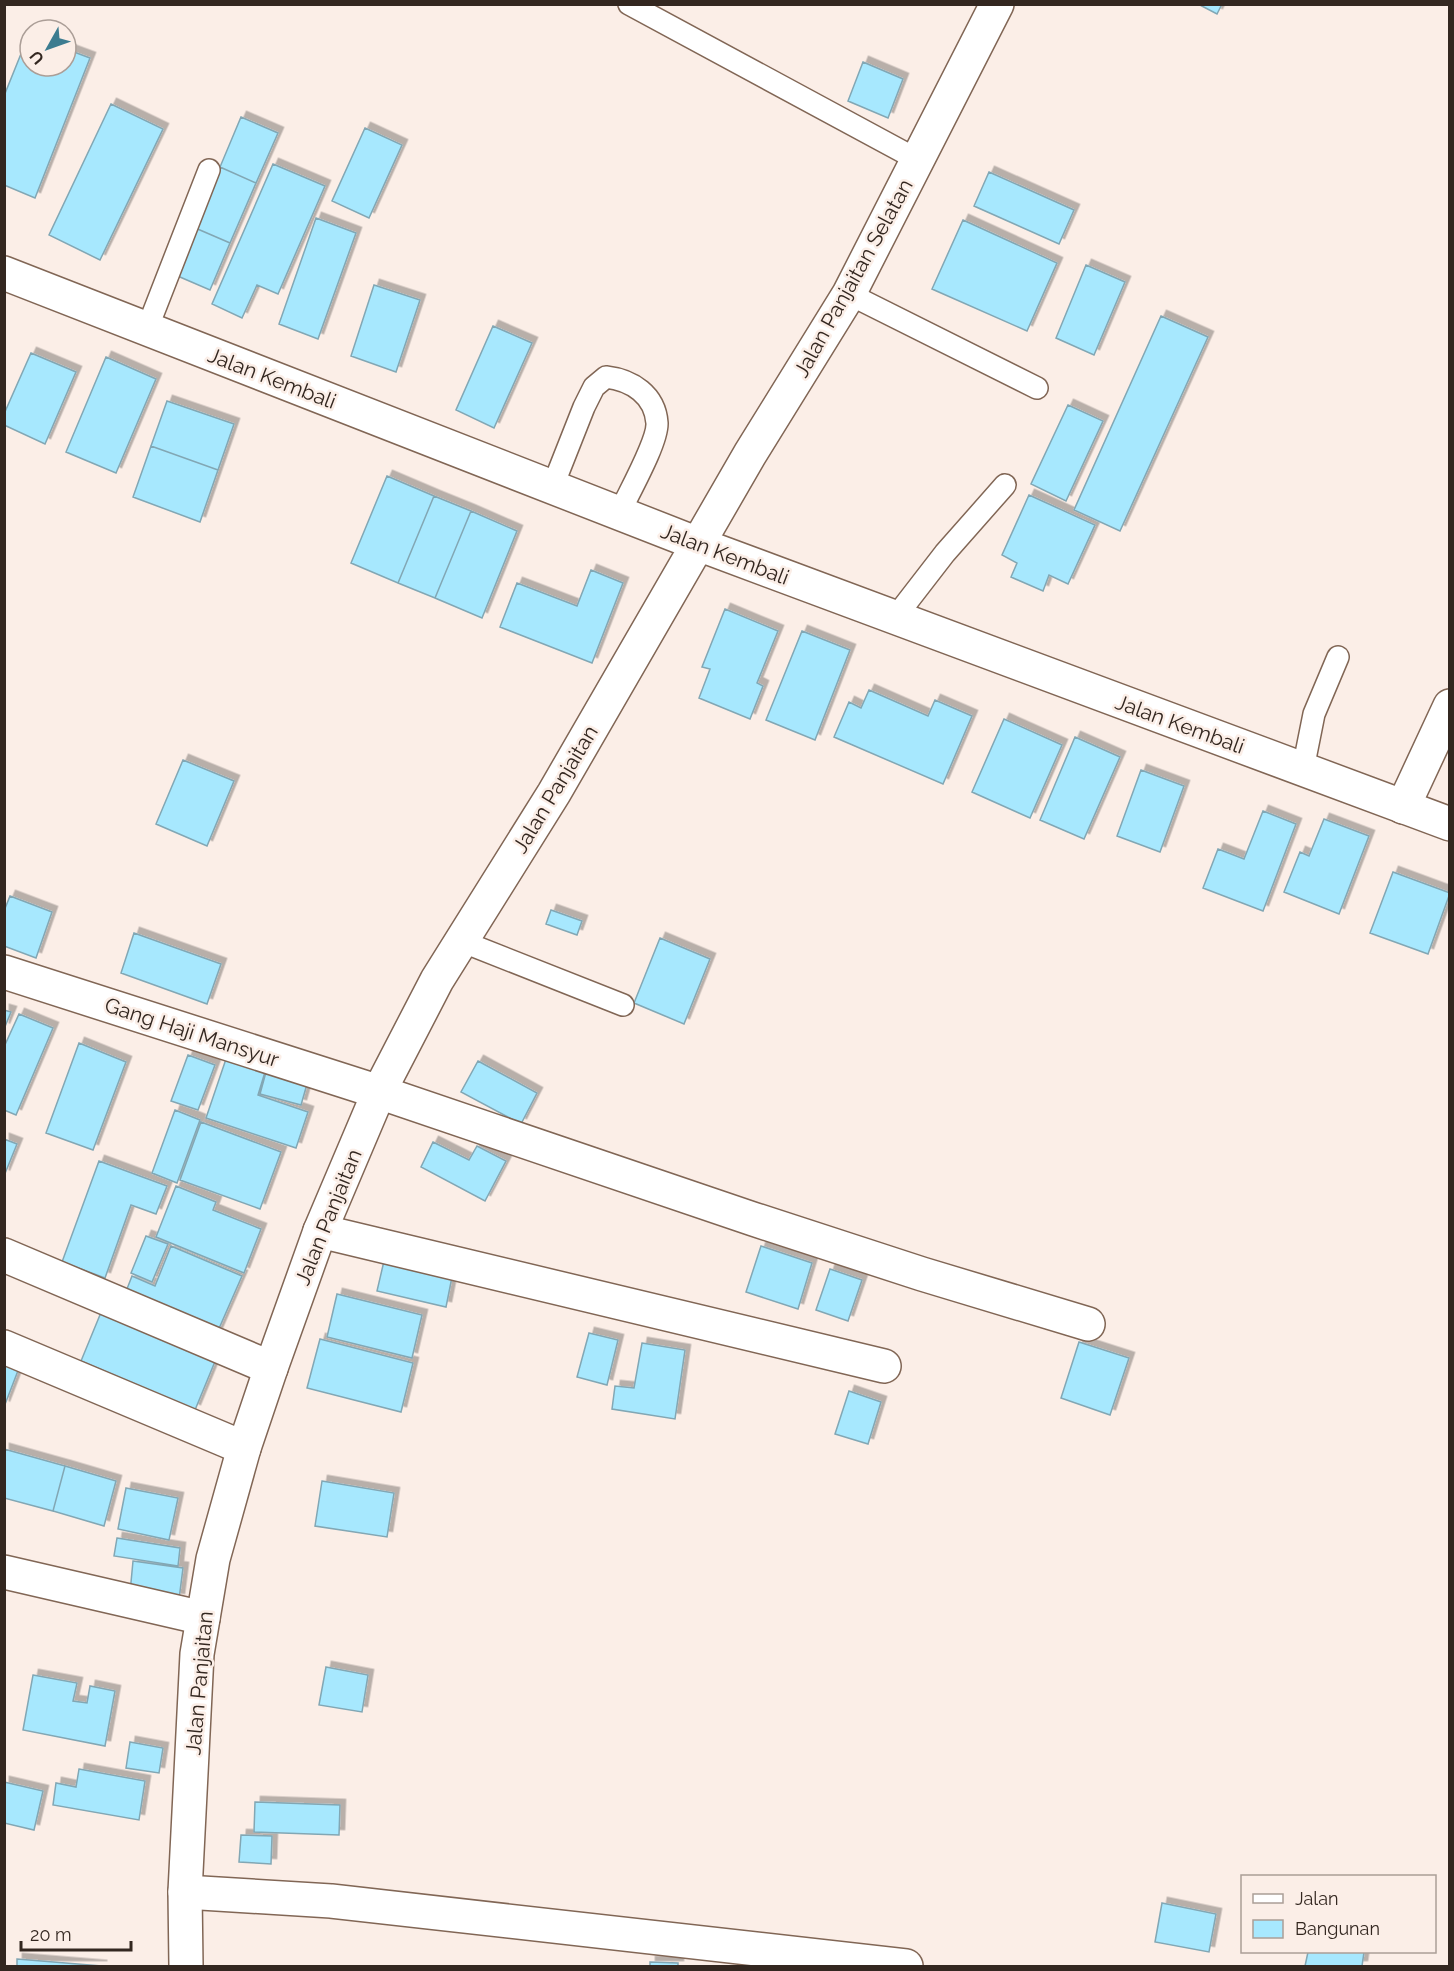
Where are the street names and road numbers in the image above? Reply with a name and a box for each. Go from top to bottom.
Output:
street label: Jalan Panjaitan Selatan [788,175,918,381]
street label: Jalan Kembali [204,342,340,414]
street label: Jalan Kembali [657,518,793,590]
street label: Jalan Kembali [1112,689,1248,759]
street label: Jalan Panjaitan [507,721,603,857]
street label: Gang Haji Mansyur [102,992,283,1072]
street label: Jalan Panjaitan [289,1145,367,1289]
street label: Jalan Panjaitan [180,1610,218,1756]

